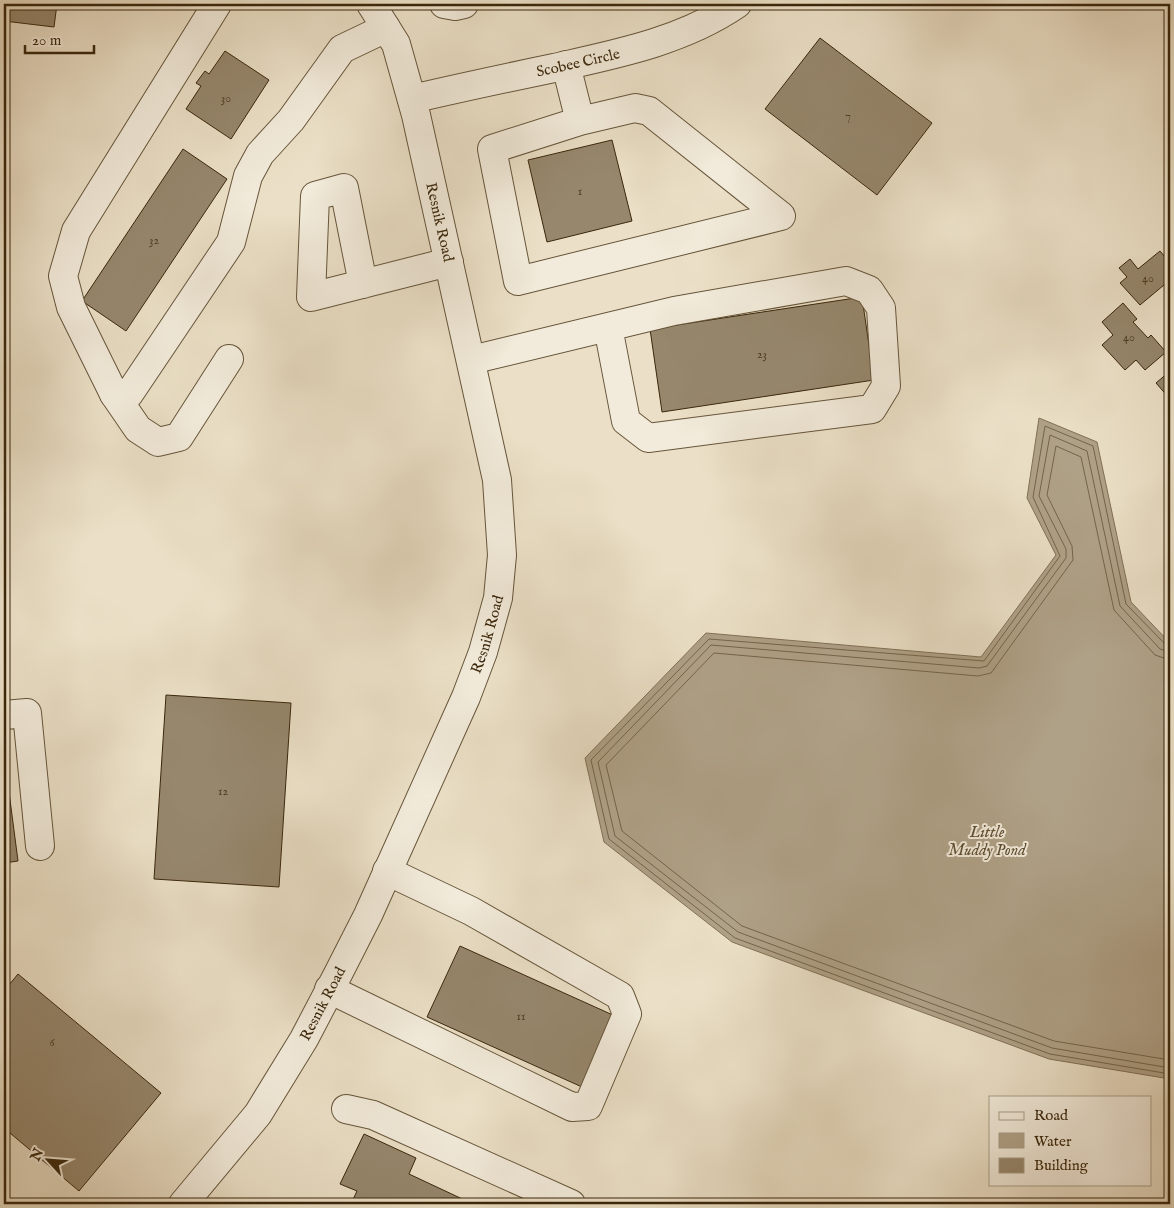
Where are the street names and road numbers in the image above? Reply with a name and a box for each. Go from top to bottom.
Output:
street label: Scobee Circle [535,44,622,81]
street label: Resnik Road [421,181,458,265]
street label: Resnik Road [467,592,509,676]
street label: Resnik Road [296,963,350,1044]

